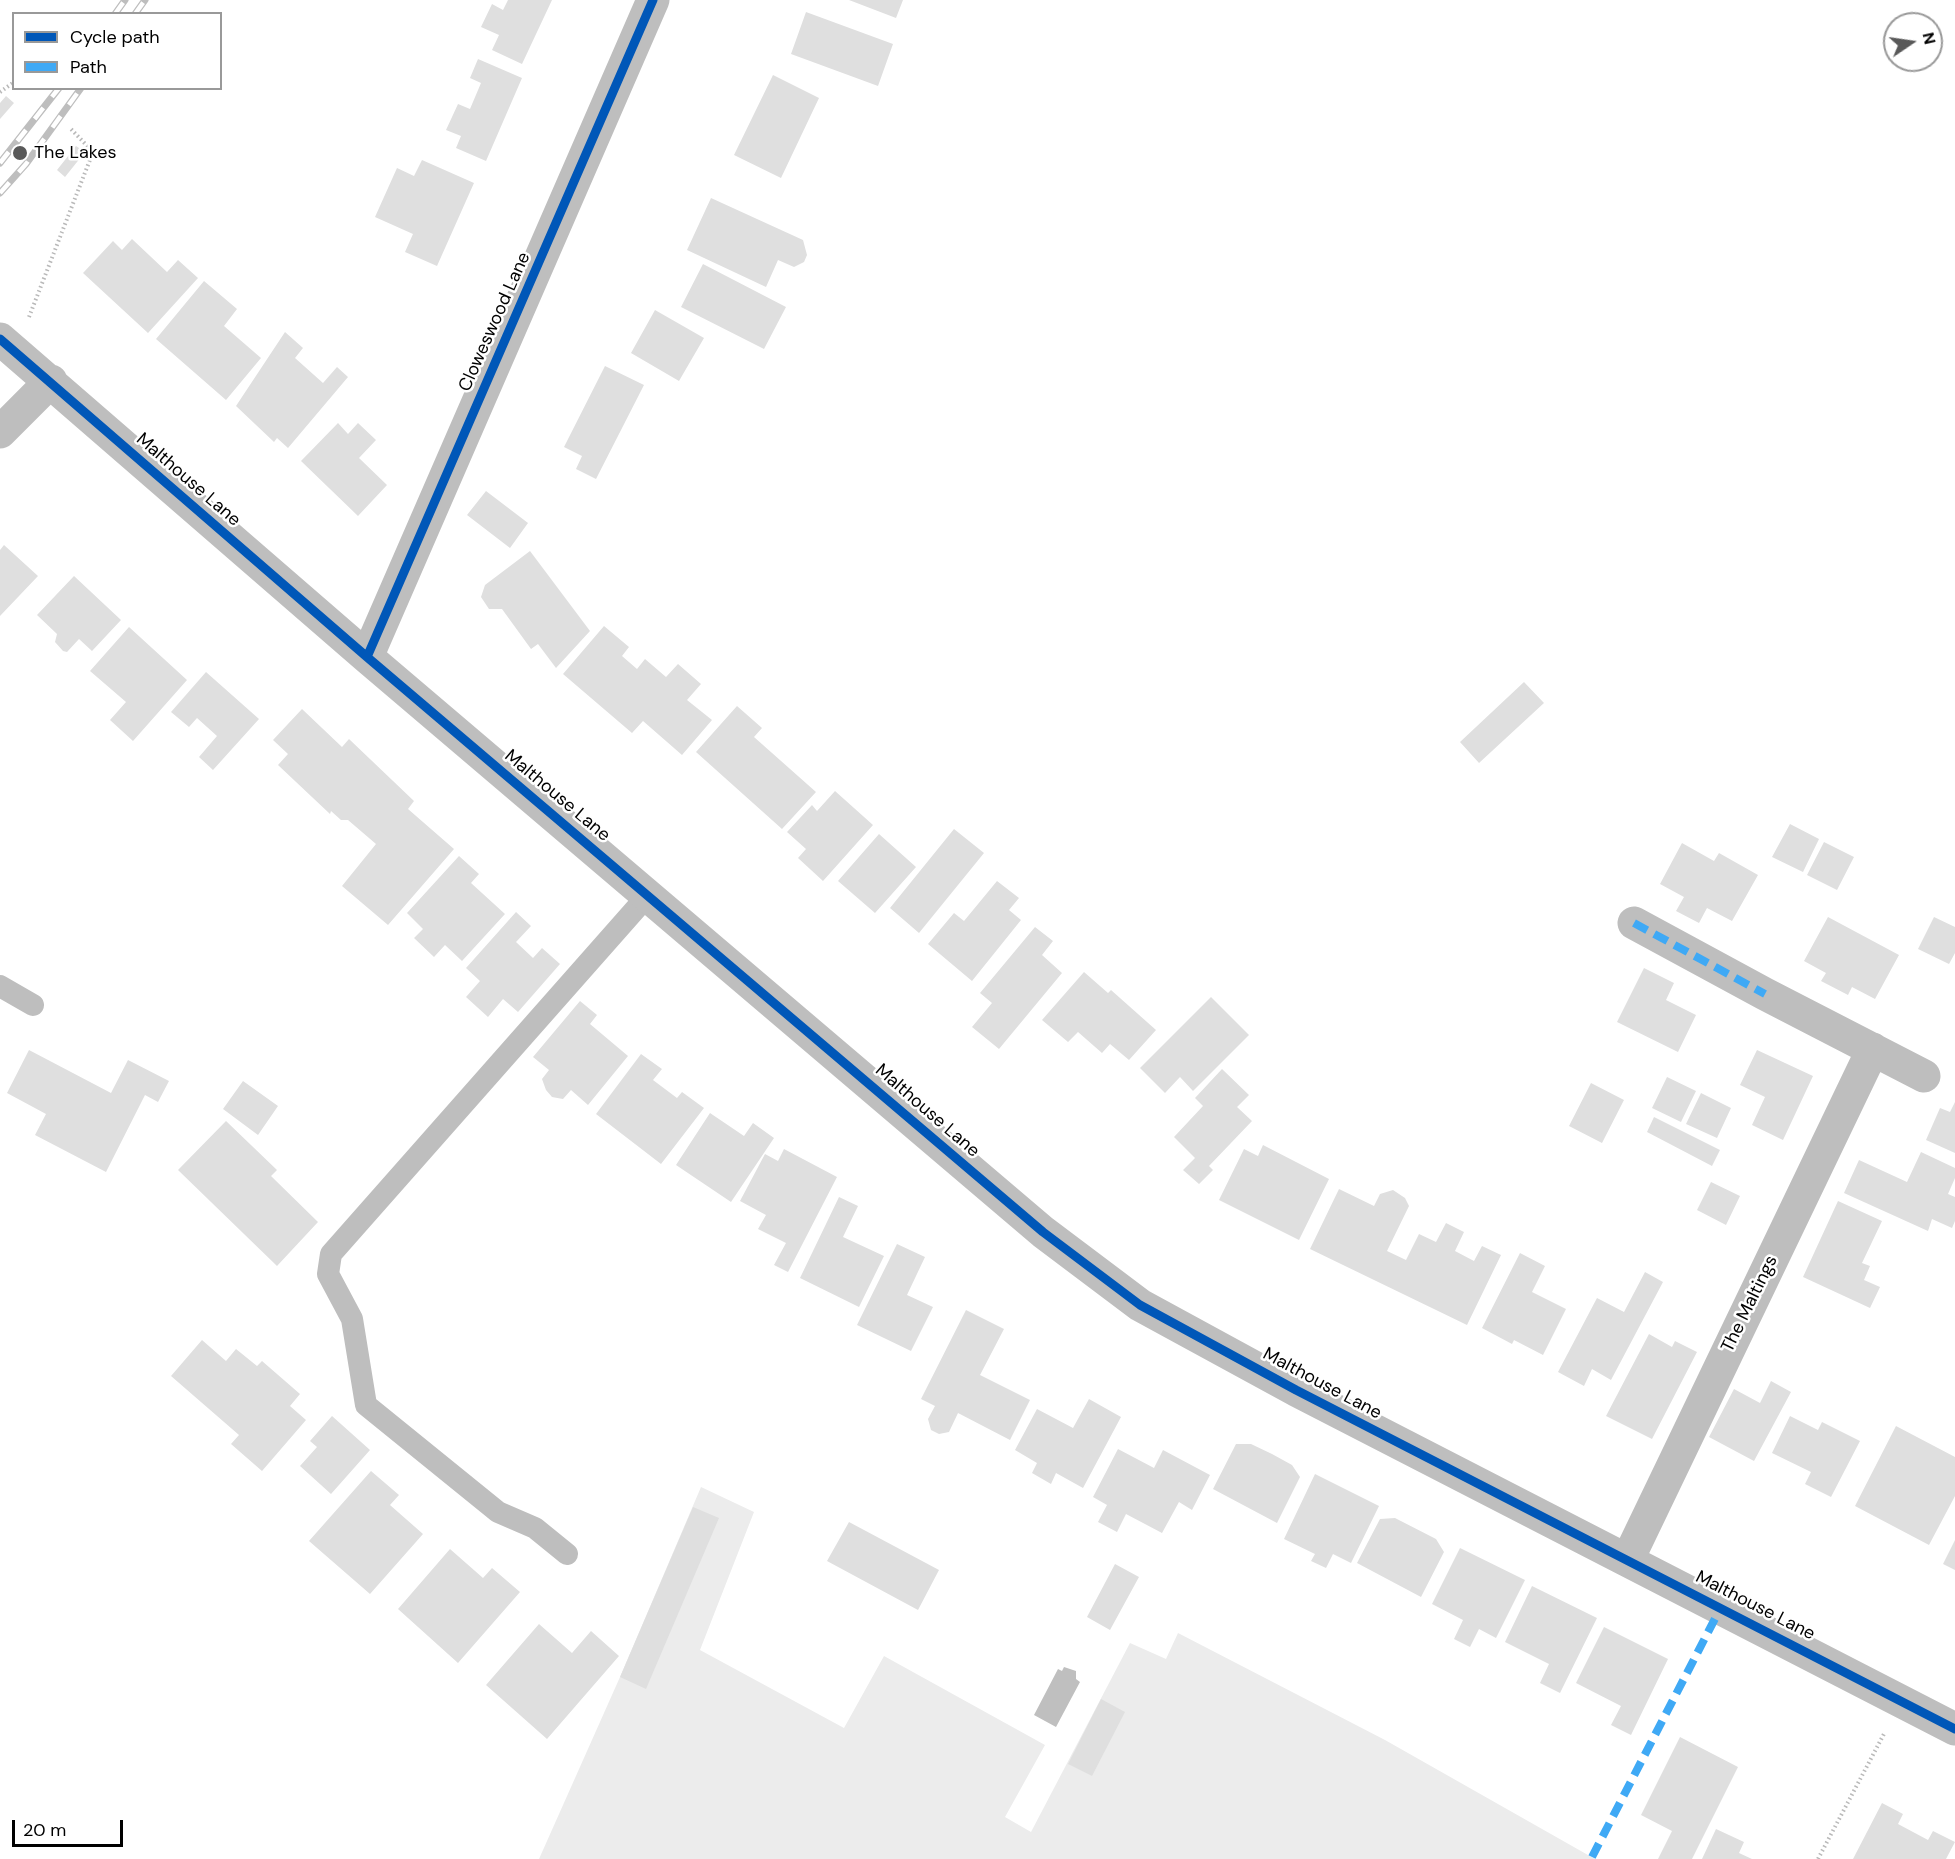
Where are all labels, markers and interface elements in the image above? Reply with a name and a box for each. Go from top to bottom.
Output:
legend [12,12,222,90]
north arrow [1883,12,1943,72]
text: Cycle path [70,25,160,49]
text: N [1918,30,1941,46]
text: Path [70,55,107,79]
place label: The Lakes [34,142,116,164]
marker: The Lakes [11,144,29,162]
street label: Cloweswood Lane [455,249,535,395]
street label: Malthouse Lane [131,429,245,531]
street label: Malthouse Lane [500,746,614,846]
street label: Malthouse Lane [870,1060,984,1162]
street label: The Maltings [1717,1252,1783,1356]
street label: Malthouse Lane [1259,1344,1385,1424]
street label: Malthouse Lane [1692,1567,1818,1645]
scale bar [15,1808,126,1846]
text: 20 m [23,1818,66,1842]

